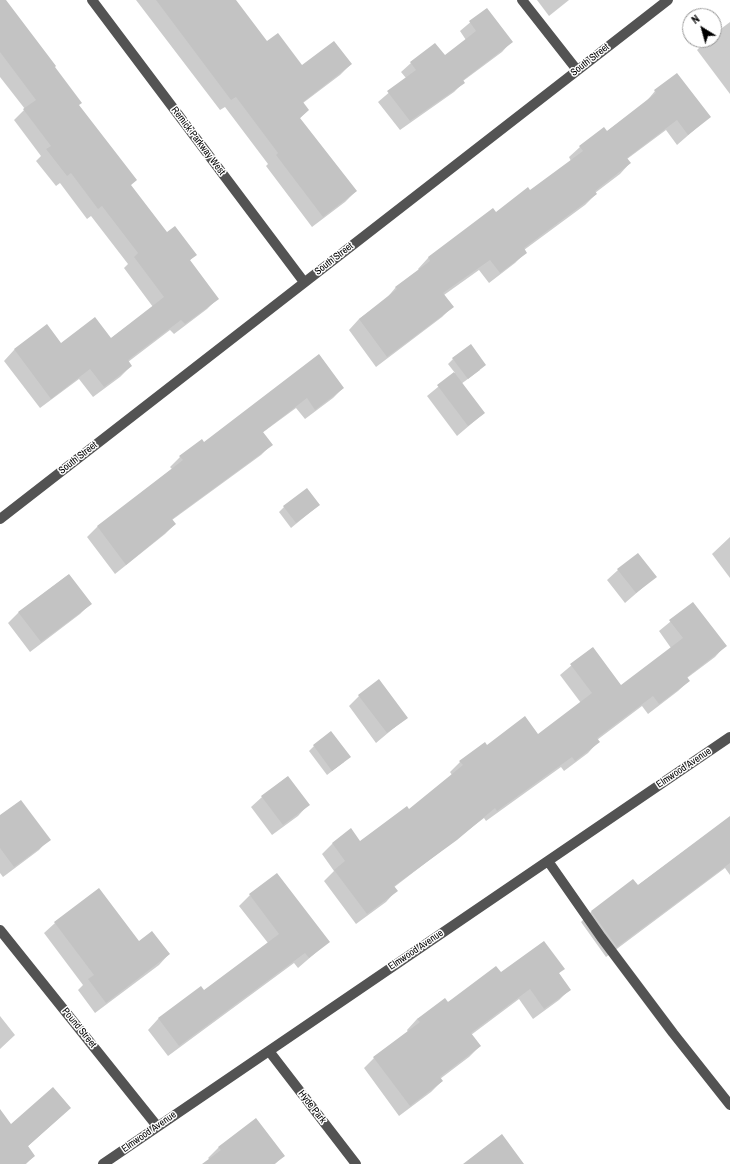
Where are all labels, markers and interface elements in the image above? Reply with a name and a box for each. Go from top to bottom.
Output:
north arrow [682,8,722,48]
text: N [689,12,702,27]
street label: South Street [568,41,612,79]
street label: Remick Parkway West [168,105,228,177]
street label: South Street [312,240,356,278]
street label: South Street [56,439,100,477]
street label: Elmwood Avenue [654,745,714,791]
street label: Elmwood Avenue [386,927,446,973]
street label: Pound Street [59,1006,99,1050]
street label: Hyde Park [295,1088,329,1126]
street label: Elmwood Avenue [119,1109,179,1155]

